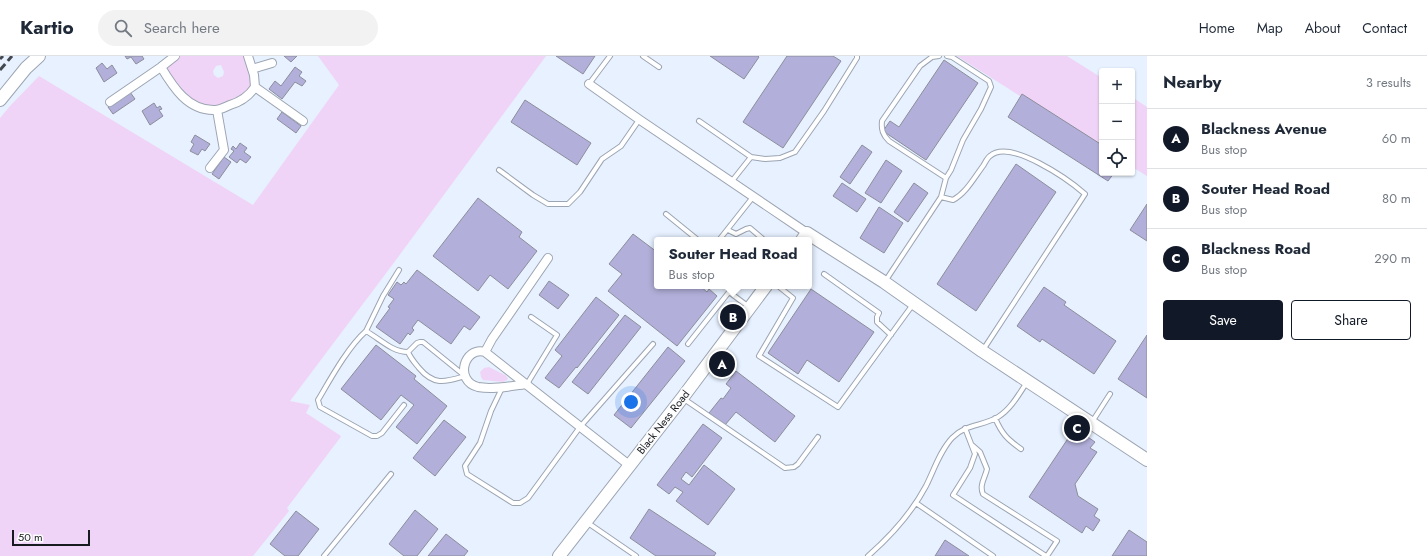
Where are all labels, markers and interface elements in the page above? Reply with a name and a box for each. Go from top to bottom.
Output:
search box [98,10,378,46]
text: Kartio [20,14,74,41]
icon: search [112,17,134,39]
text: Search here [144,17,220,39]
text: Home [1199,18,1235,38]
text: Map [1257,18,1283,38]
text: About [1305,18,1340,38]
text: Contact [1362,18,1407,38]
map controls [1099,68,1135,176]
button: + [1099,68,1135,104]
text: Nearby [1163,70,1221,94]
text: 3 results [1366,73,1411,92]
button: − [1099,104,1135,140]
text: Blackness Avenue [1201,118,1327,140]
text: A [1171,129,1181,148]
text: 60 m [1382,129,1411,148]
button: locate [1099,140,1135,176]
text: Bus stop [1201,140,1247,159]
text: Souter Head Road [1201,178,1330,200]
text: B [1172,189,1180,208]
text: 80 m [1382,189,1411,208]
text: Bus stop [1201,200,1247,219]
popup [654,237,812,289]
text: Blackness Road [1201,238,1310,260]
text: Souter Head Road [668,243,798,265]
text: C [1171,249,1181,268]
text: 290 m [1374,249,1411,268]
text: Bus stop [1201,260,1247,279]
text: Bus stop [668,265,715,284]
button: Save [1163,300,1283,340]
button: Share [1291,300,1411,340]
pin: B [720,302,746,332]
pin: A [709,349,735,379]
street label: Black Ness Road [633,387,693,457]
your location [621,392,641,412]
pin: C [1064,413,1090,443]
scale bar [12,528,90,547]
text: 50 m [18,529,43,545]

